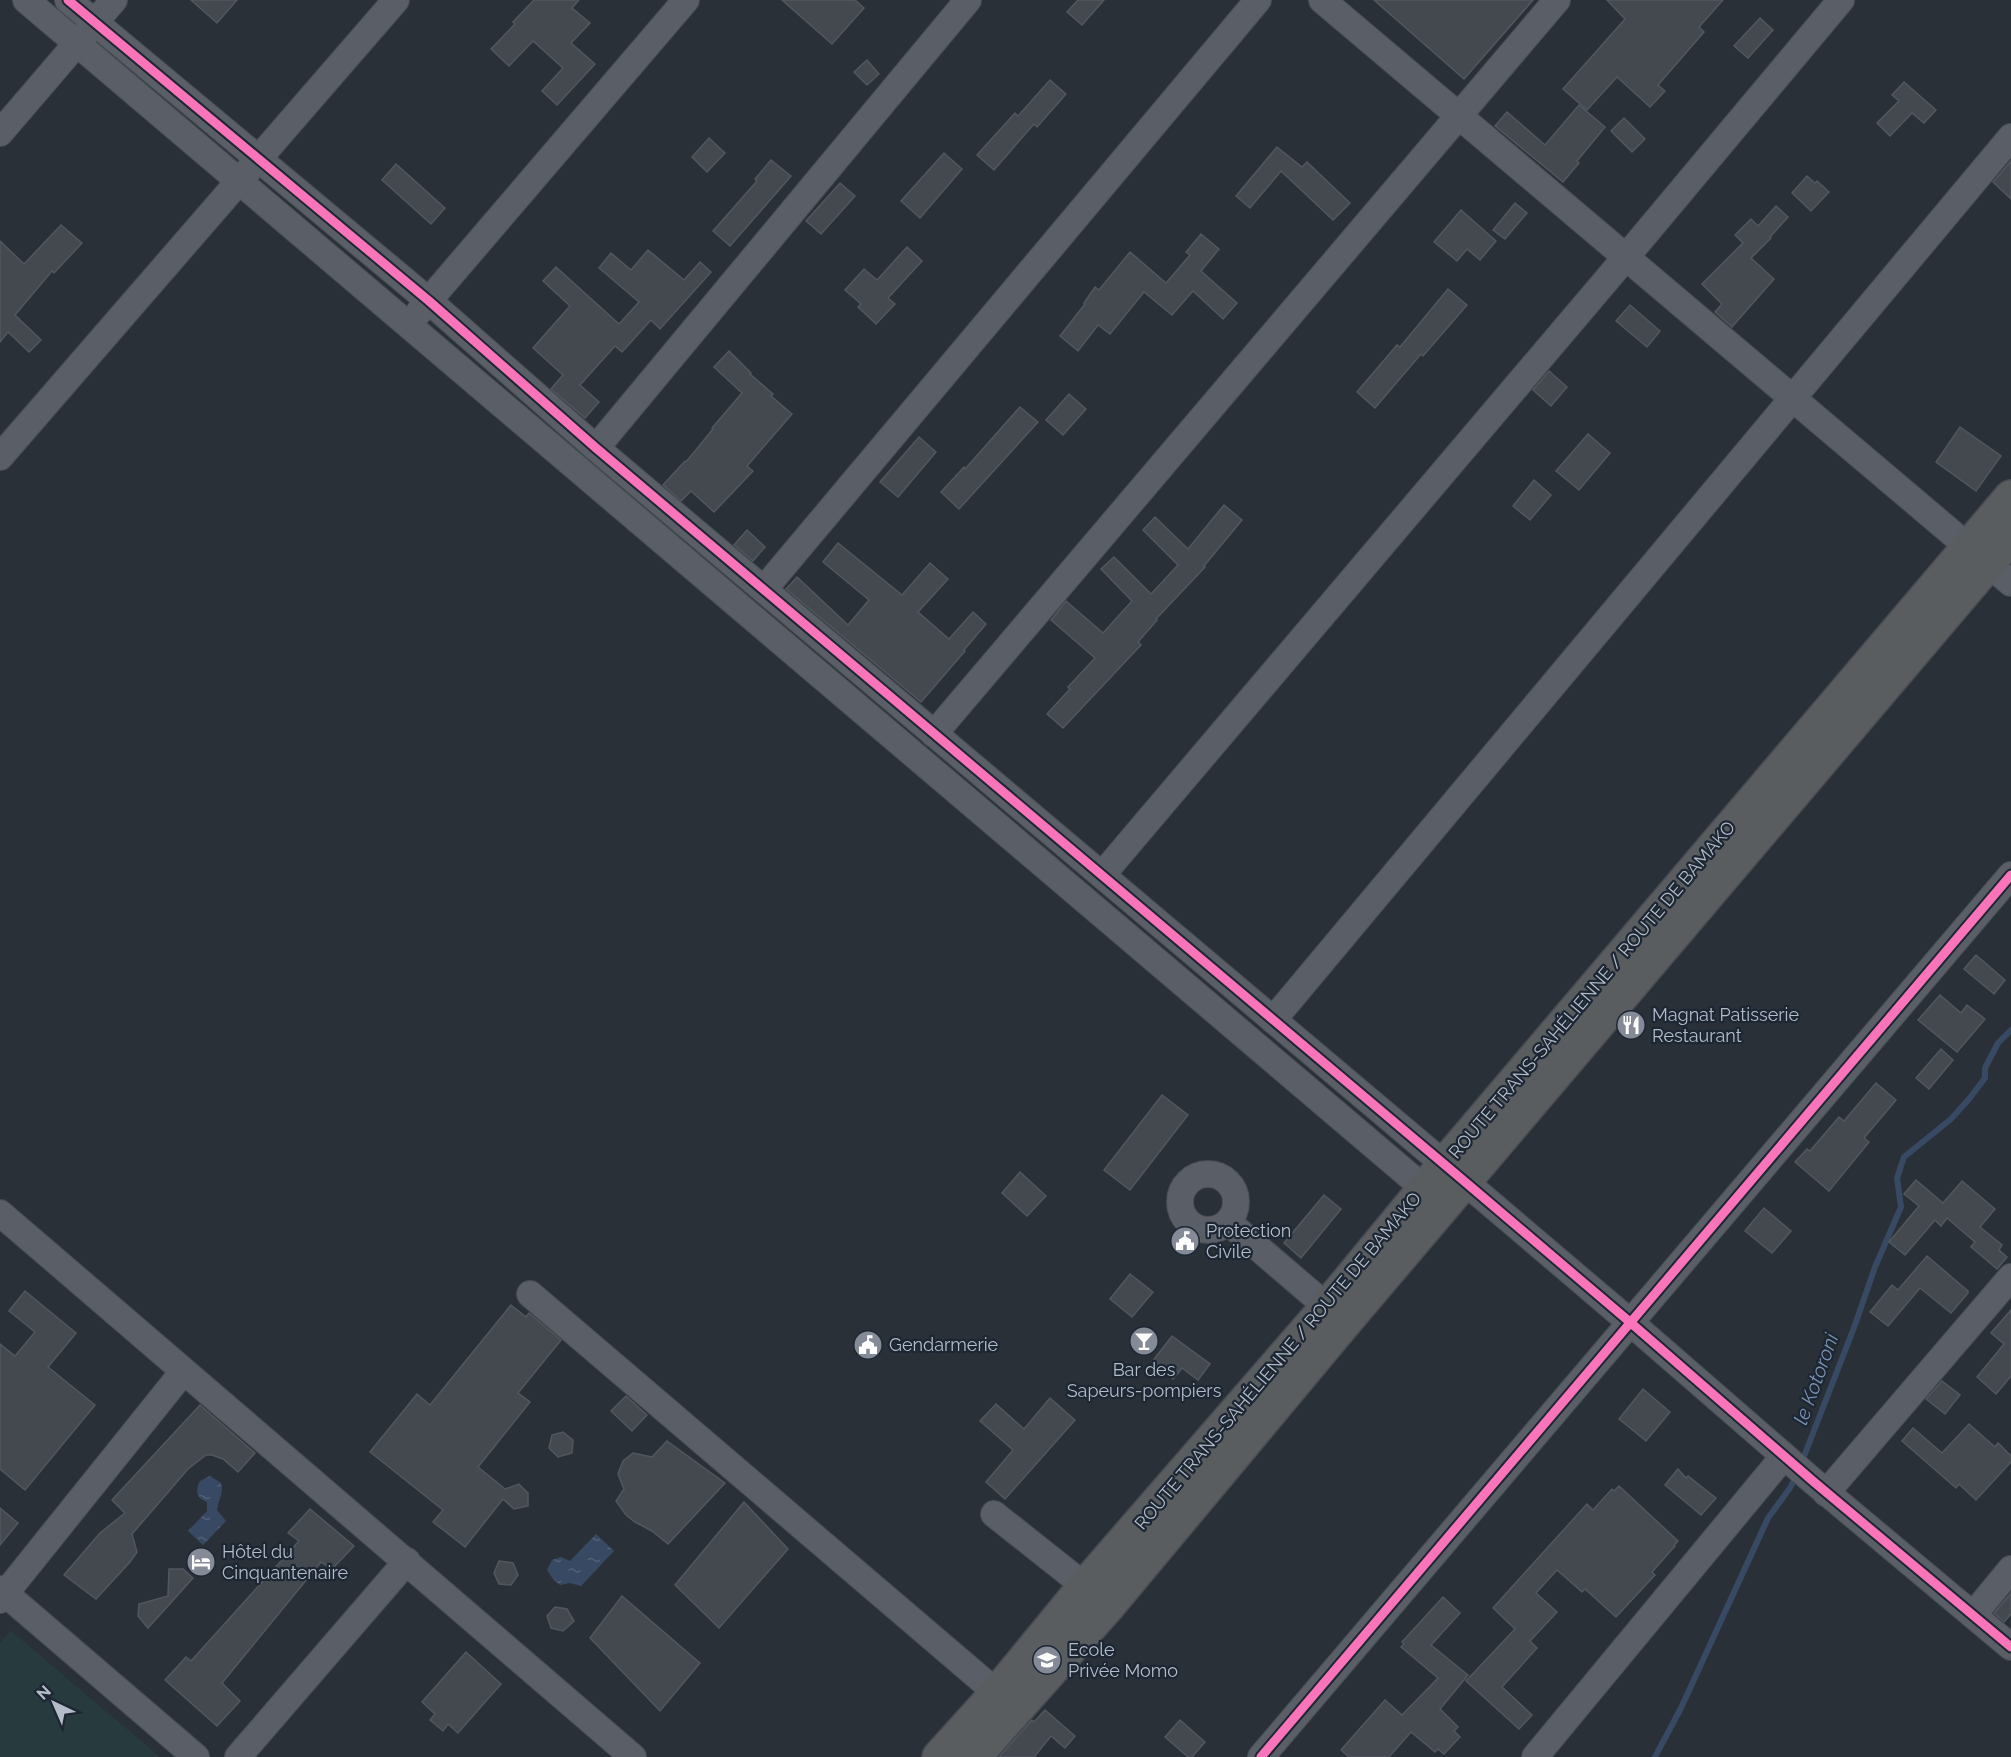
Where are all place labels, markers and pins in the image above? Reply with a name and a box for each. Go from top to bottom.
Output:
place label: Magnat Patisserie Restaurant [1652,1004,1799,1046]
restaurant icon: Magnat Patisserie Restaurant [1615,1009,1647,1041]
place label: Protection Civile [1206,1220,1291,1262]
public building icon: Protection Civile [1169,1225,1201,1257]
bar icon: Bar des Sapeurs-pompiers [1128,1325,1160,1357]
public building icon: Gendarmerie [852,1329,884,1361]
place label: Gendarmerie [889,1334,999,1355]
place label: Bar des Sapeurs-pompiers [1067,1359,1222,1401]
place label: Hôtel du Cinquantenaire [222,1541,348,1583]
hotel icon: Hôtel du Cinquantenaire [185,1546,217,1578]
place label: Ecole Privée Momo [1068,1639,1178,1681]
school or university icon: Ecole Privée Momo [1031,1644,1063,1676]

